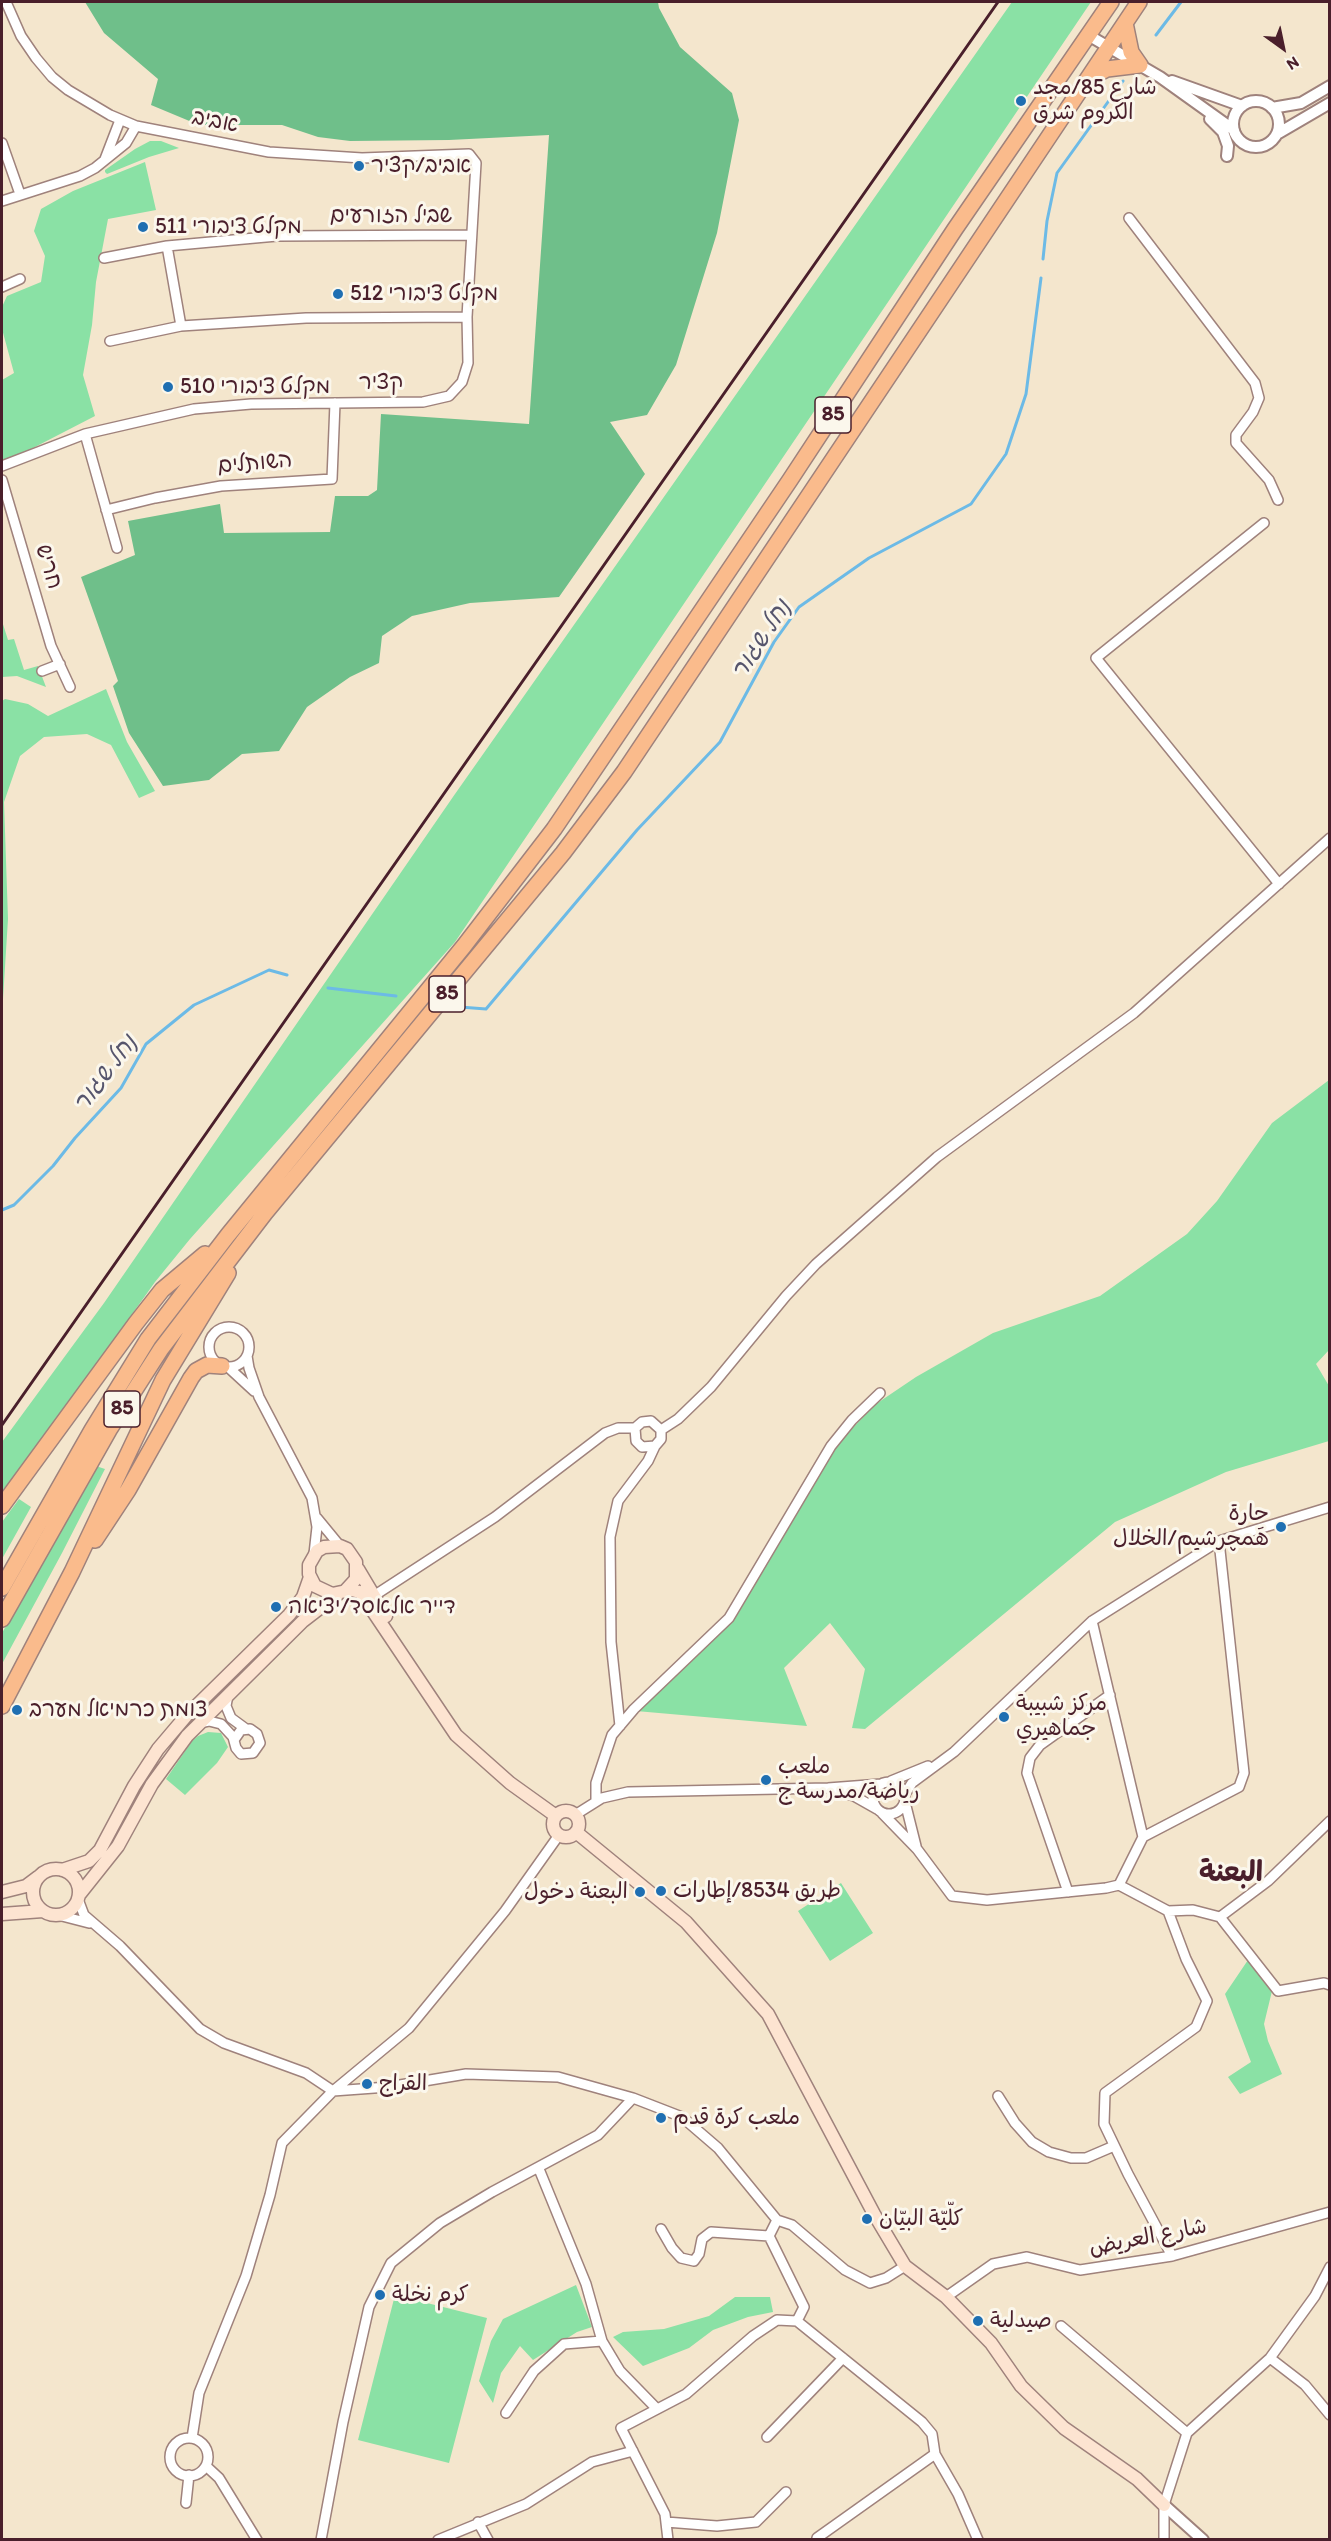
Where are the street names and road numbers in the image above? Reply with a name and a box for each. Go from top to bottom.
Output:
street label: אביב [190,105,240,139]
street label: שביל הזורעים [330,203,452,229]
street label: קציר [359,370,403,396]
road number: 85 [815,397,851,433]
street label: השותלים [216,448,294,480]
street label: חריש [29,541,67,593]
road number: 85 [429,976,465,1012]
road number: 85 [104,1391,140,1427]
street label: شارع العريض [1087,2214,1209,2262]

